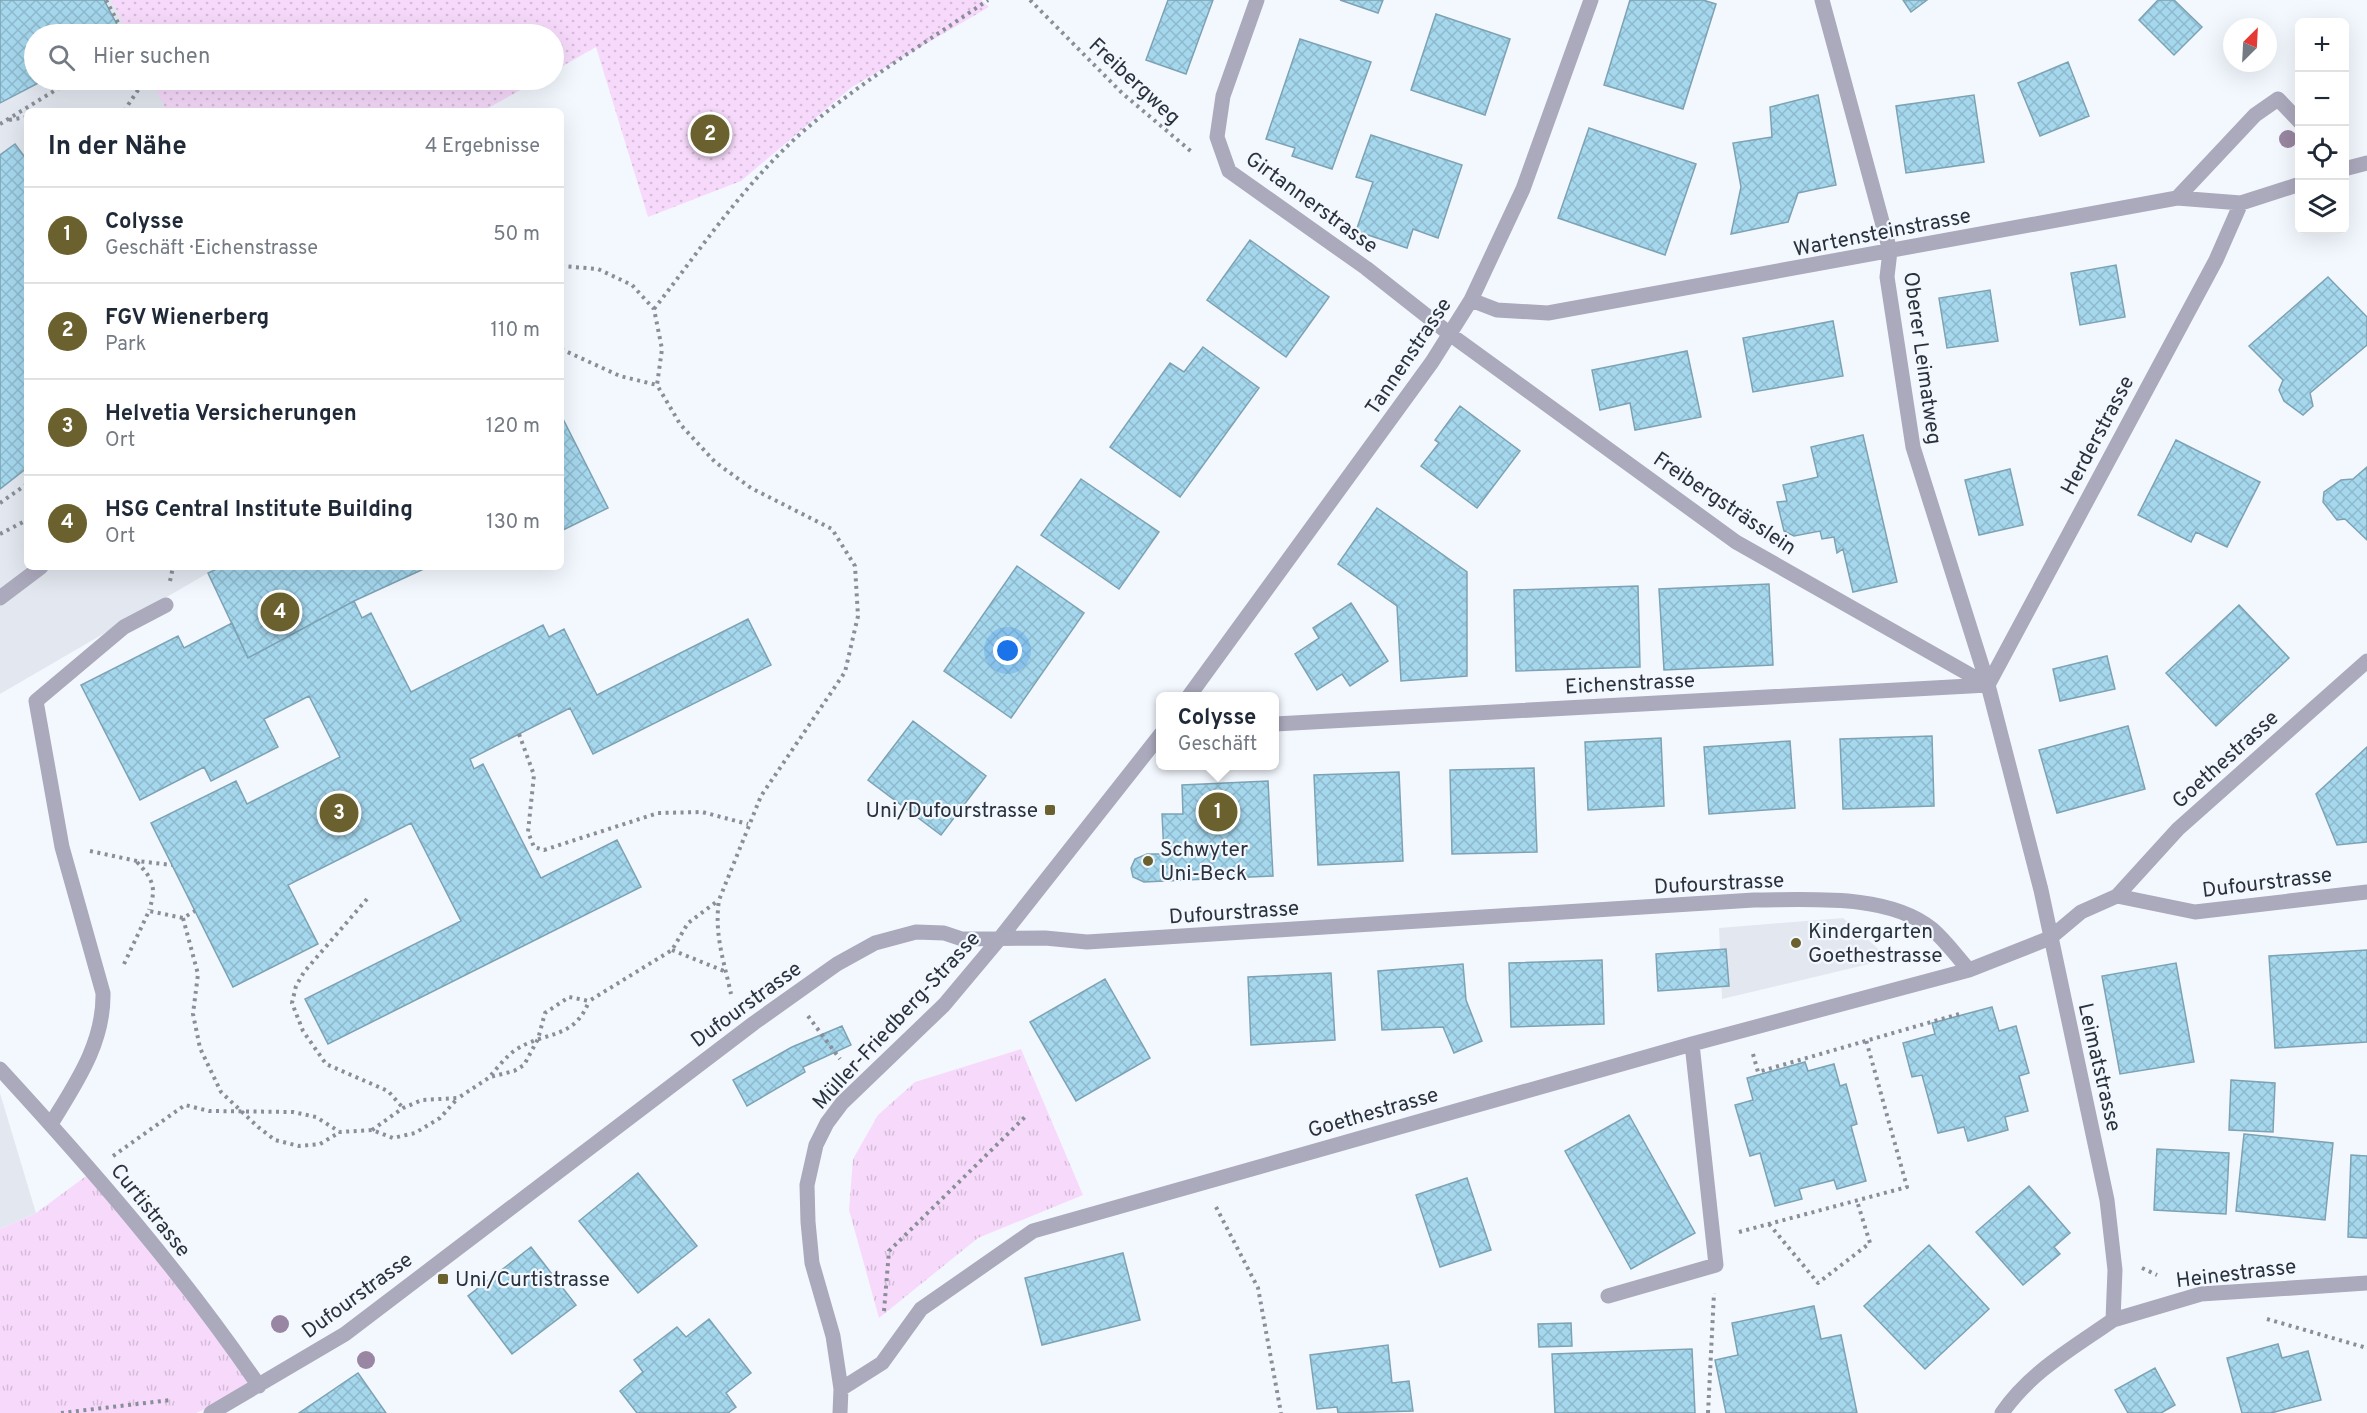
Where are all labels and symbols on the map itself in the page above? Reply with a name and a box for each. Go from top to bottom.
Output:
north arrow [2223,18,2277,72]
street label: Freibergweg [1082,33,1186,131]
pin: 2 [690,112,730,156]
street label: Girtannerstrasse [1240,146,1383,260]
street label: Wartensteinstrasse [1791,203,1973,264]
street label: Oberer Leimatweg [1896,270,1947,446]
street label: Tannenstrasse [1360,293,1458,421]
street label: Herderstrasse [2056,371,2141,500]
street label: Freibergsträsslein [1647,446,1801,562]
pin: 4 [260,590,300,634]
your location [993,636,1022,665]
street label: Eichenstrasse [1564,668,1696,701]
street label: Goethestrasse [2167,705,2285,815]
pin: 3 [320,790,358,836]
pin: 1 [1198,790,1238,834]
place label: Uni/Dufourstrasse [866,798,1038,825]
marker: Uni/Dufourstrasse [1043,803,1057,817]
place label: Schwyter Uni-Beck [1160,837,1248,888]
marker: Schwyter Uni-Beck [1141,854,1155,868]
street label: Dufourstrasse [2201,862,2334,905]
street label: Dufourstrasse [1653,868,1785,901]
street label: Dufourstrasse [1168,895,1300,932]
place label: Kindergarten Goethestrasse [1808,919,1943,970]
street label: Müller-Friedberg-Strasse [807,926,987,1116]
marker: Kindergarten Goethestrasse [1789,936,1803,950]
street label: Dufourstrasse [686,956,808,1055]
street label: Leimatstrasse [2071,1000,2126,1134]
street label: Goethestrasse [1305,1082,1442,1145]
street label: Curtistrasse [104,1158,196,1263]
street label: Dufourstrasse [297,1247,419,1346]
street label: Heinestrasse [2175,1254,2298,1295]
place label: Uni/Curtistrasse [455,1267,610,1294]
marker: Uni/Curtistrasse [436,1272,450,1286]

